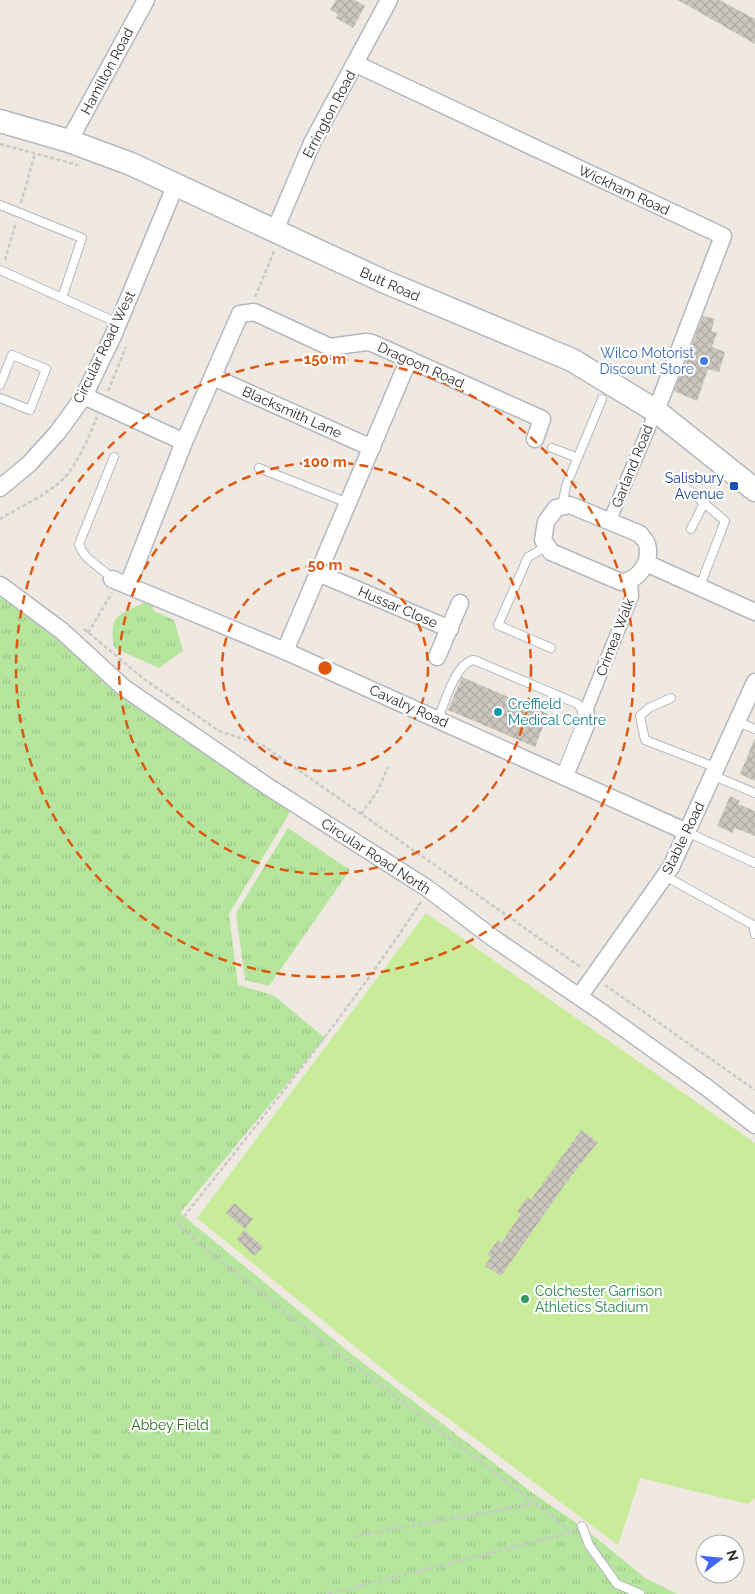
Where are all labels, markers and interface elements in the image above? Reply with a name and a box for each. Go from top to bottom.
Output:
street label: Hamilton Road [77,25,137,117]
street label: Errington Road [299,68,359,160]
street label: Wickham Road [576,162,672,218]
street label: Butt Road [357,264,423,304]
street label: Circular Road West [70,288,138,406]
street label: Dragoon Road [375,339,467,391]
place label: Wilco Motorist Discount Store [599,345,694,377]
text: 150 m [304,350,346,368]
marker: Wilco Motorist Discount Store [698,355,710,367]
street label: Blacksmith Lane [240,383,344,441]
street label: Garland Road [608,422,656,510]
text: 100 m [303,453,347,471]
place label: Salisbury Avenue [665,470,724,502]
marker: Salisbury Avenue [728,480,740,492]
text: 50 m [307,556,343,574]
street label: Hussar Close [356,583,440,631]
street label: Crimea Walk [593,595,637,678]
centre of rings [316,659,334,677]
street label: Cavalry Road [367,681,451,731]
place label: Creffield Medical Centre [508,696,606,728]
marker: Creffield Medical Centre [492,706,504,718]
street label: Stable Road [659,799,707,877]
street label: Circular Road North [318,815,434,897]
place label: Colchester Garrison Athletics Stadium [535,1283,662,1315]
marker: Colchester Garrison Athletics Stadium [519,1293,531,1305]
park label: Abbey Field [131,1417,209,1433]
north arrow [695,1534,745,1584]
text: N [723,1548,742,1563]

